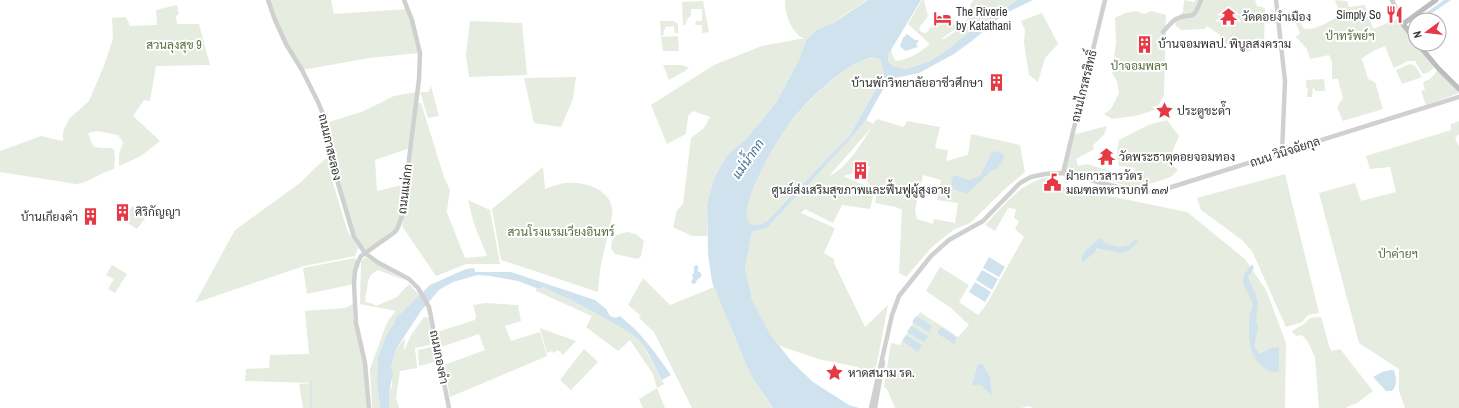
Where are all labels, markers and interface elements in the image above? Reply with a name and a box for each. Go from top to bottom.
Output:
place label: The Riverie by Katathani [956,4,1011,34]
restaurant icon: Simply So [1384,5,1404,25]
temple icon: วัดดอยงำเมือง [1219,7,1239,27]
place label: Simply So [1336,7,1381,23]
hotel icon: The Riverie by Katathani [933,9,953,29]
place label: วัดดอยงำเมือง [1242,9,1311,25]
north arrow [1407,12,1447,52]
park label: ป่าทรัพย์ฯ [1325,28,1375,44]
text: N [1410,30,1425,40]
building icon: บ้านจอมพลป. พิบูลสงคราม [1135,34,1155,54]
place label: บ้านจอมพลป. พิบูลสงคราม [1158,36,1291,52]
park label: สวนลุงสุข 9 [146,37,202,54]
street label: ถนนไกรสรสิทธิ์ [1064,47,1101,124]
park label: ป่าจอมพลฯ [1111,58,1167,74]
building icon: บ้านพักวิทยาลัยอาชีวศึกษา [986,73,1006,93]
place label: บ้านพักวิทยาลัยอาชีวศึกษา [851,75,983,91]
place label: ประตูขะด๊ำ [1177,100,1231,119]
place icon: ประตูขะด๊ำ [1154,101,1174,121]
street label: ถนนกาสะลอง [315,112,345,182]
water label: แม่น้ำกก [725,133,768,182]
street label: ถนน วินิจฉัยกุล [1248,133,1323,172]
temple icon: วัดพระธาตุดอยจอมทอง [1096,147,1116,167]
place label: วัดพระธาตุดอยจอมทอง [1119,149,1235,166]
building icon: ศูนย์ส่งเสริมสุขภาพและฟื้นฟูผู้สูงอายุ [851,161,871,181]
street label: ถนนแม่กก [394,163,416,215]
place label: ฝ่ายการสารวัตร มณฑลทหารบกที่ ๓๗ [1066,168,1169,198]
public building icon: ฝ่ายการสารวัตร มณฑลทหารบกที่ ๓๗ [1043,173,1063,193]
place label: ศูนย์ส่งเสริมสุขภาพและฟื้นฟูผู้สูงอายุ [772,179,950,199]
building icon: ศิริกัญญา [112,202,132,222]
place label: ศิริกัญญา [135,204,181,220]
building icon: บ้านเกียงคำ [81,207,101,227]
place label: บ้านเกียงคำ [21,209,78,225]
park label: สวนโรงแรมเวียงอินทร์ [507,224,615,240]
park label: ป่าค่ายฯ [1378,246,1418,262]
street label: ถนนกองคำ [426,329,452,385]
place icon: หาดสนาม รด. [825,363,845,383]
place label: หาดสนาม รด. [848,365,915,381]

